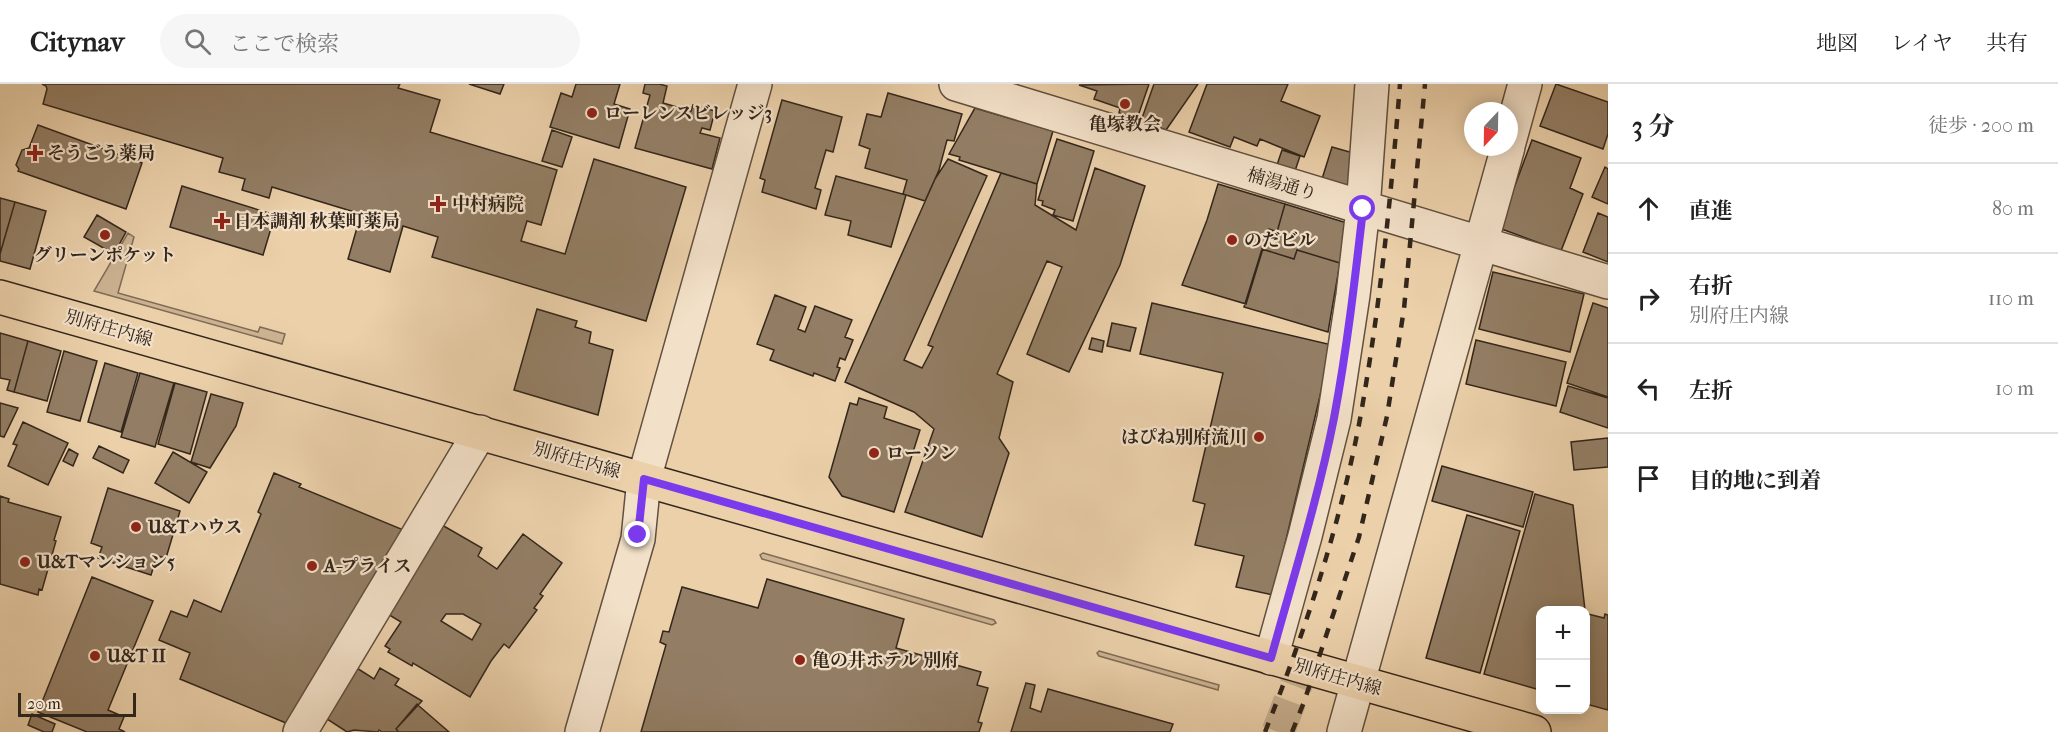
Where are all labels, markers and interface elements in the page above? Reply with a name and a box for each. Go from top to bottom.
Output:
search box [160,14,580,68]
text: Citynav [30,25,124,58]
icon: search [181,25,214,58]
text: ここで検索 [229,31,339,57]
text: 地図 [1816,31,1858,55]
text: レイヤ [1891,31,1953,55]
text: 共有 [1986,31,2028,55]
marker: 亀塚教会 [1118,97,1132,111]
north arrow [1464,102,1518,156]
place label: ローレンスビレッジ3 [604,103,772,124]
marker: ローレンスビレッジ3 [585,106,599,120]
text: 3 分 [1632,111,1674,142]
place label: 亀塚教会 [1089,114,1161,135]
text: 徒歩 · 200 m [1928,114,2034,137]
place label: そうごう薬局 [47,143,155,164]
marker: そうごう薬局 [28,146,42,160]
street label: 楠湯通り [1244,164,1319,205]
icon: ahead [1632,192,1665,225]
place label: 中村病院 [452,194,524,215]
marker: 中村病院 [429,195,447,213]
route start [1349,195,1375,221]
text: 80 m [1992,197,2034,220]
text: 直進 [1689,198,1733,224]
place label: 日本調剤 秋葉町薬局 [234,211,400,232]
marker: 日本調剤 秋葉町薬局 [215,214,229,228]
marker: グリーンポケット [98,228,112,242]
place label: のだビル [1244,230,1316,251]
marker: のだビル [1225,233,1239,247]
place label: グリーンポケット [34,245,176,266]
text: 右折 [1689,273,1733,299]
icon: right [1632,282,1665,315]
text: 110 m [1988,287,2034,310]
text: 別府庄内線 [1689,304,1789,327]
street label: 別府庄内線 [63,306,155,351]
icon: left [1632,372,1665,405]
text: 10 m [1995,377,2034,400]
text: 左折 [1689,378,1733,404]
place label: はぴね別府流川 [1121,427,1247,448]
marker: はぴね別府流川 [1252,430,1266,444]
street label: 別府庄内線 [531,438,623,483]
place label: ローソン [886,443,957,464]
marker: ローソン [867,446,881,460]
icon: arrive [1632,462,1665,495]
text: 目的地に到着 [1689,468,1821,494]
place label: U&Tハウス [147,517,242,538]
marker: U&Tハウス [129,520,143,534]
route end [624,521,650,547]
place label: U&Tマンション5 [36,552,175,573]
marker: U&Tマンション5 [18,555,32,569]
place label: A-プライス [323,556,412,577]
marker: A-プライス [305,559,319,573]
map controls [1536,606,1590,714]
button: + [1536,606,1590,660]
place label: U&T II [106,646,166,667]
marker: U&T II [88,649,102,663]
place label: 亀の井ホテル 別府 [812,650,959,671]
marker: 亀の井ホテル 別府 [793,653,807,667]
street label: 別府庄内線 [1292,655,1384,700]
button: − [1536,660,1590,714]
scale bar [18,690,136,718]
text: 20 m [27,694,61,713]

